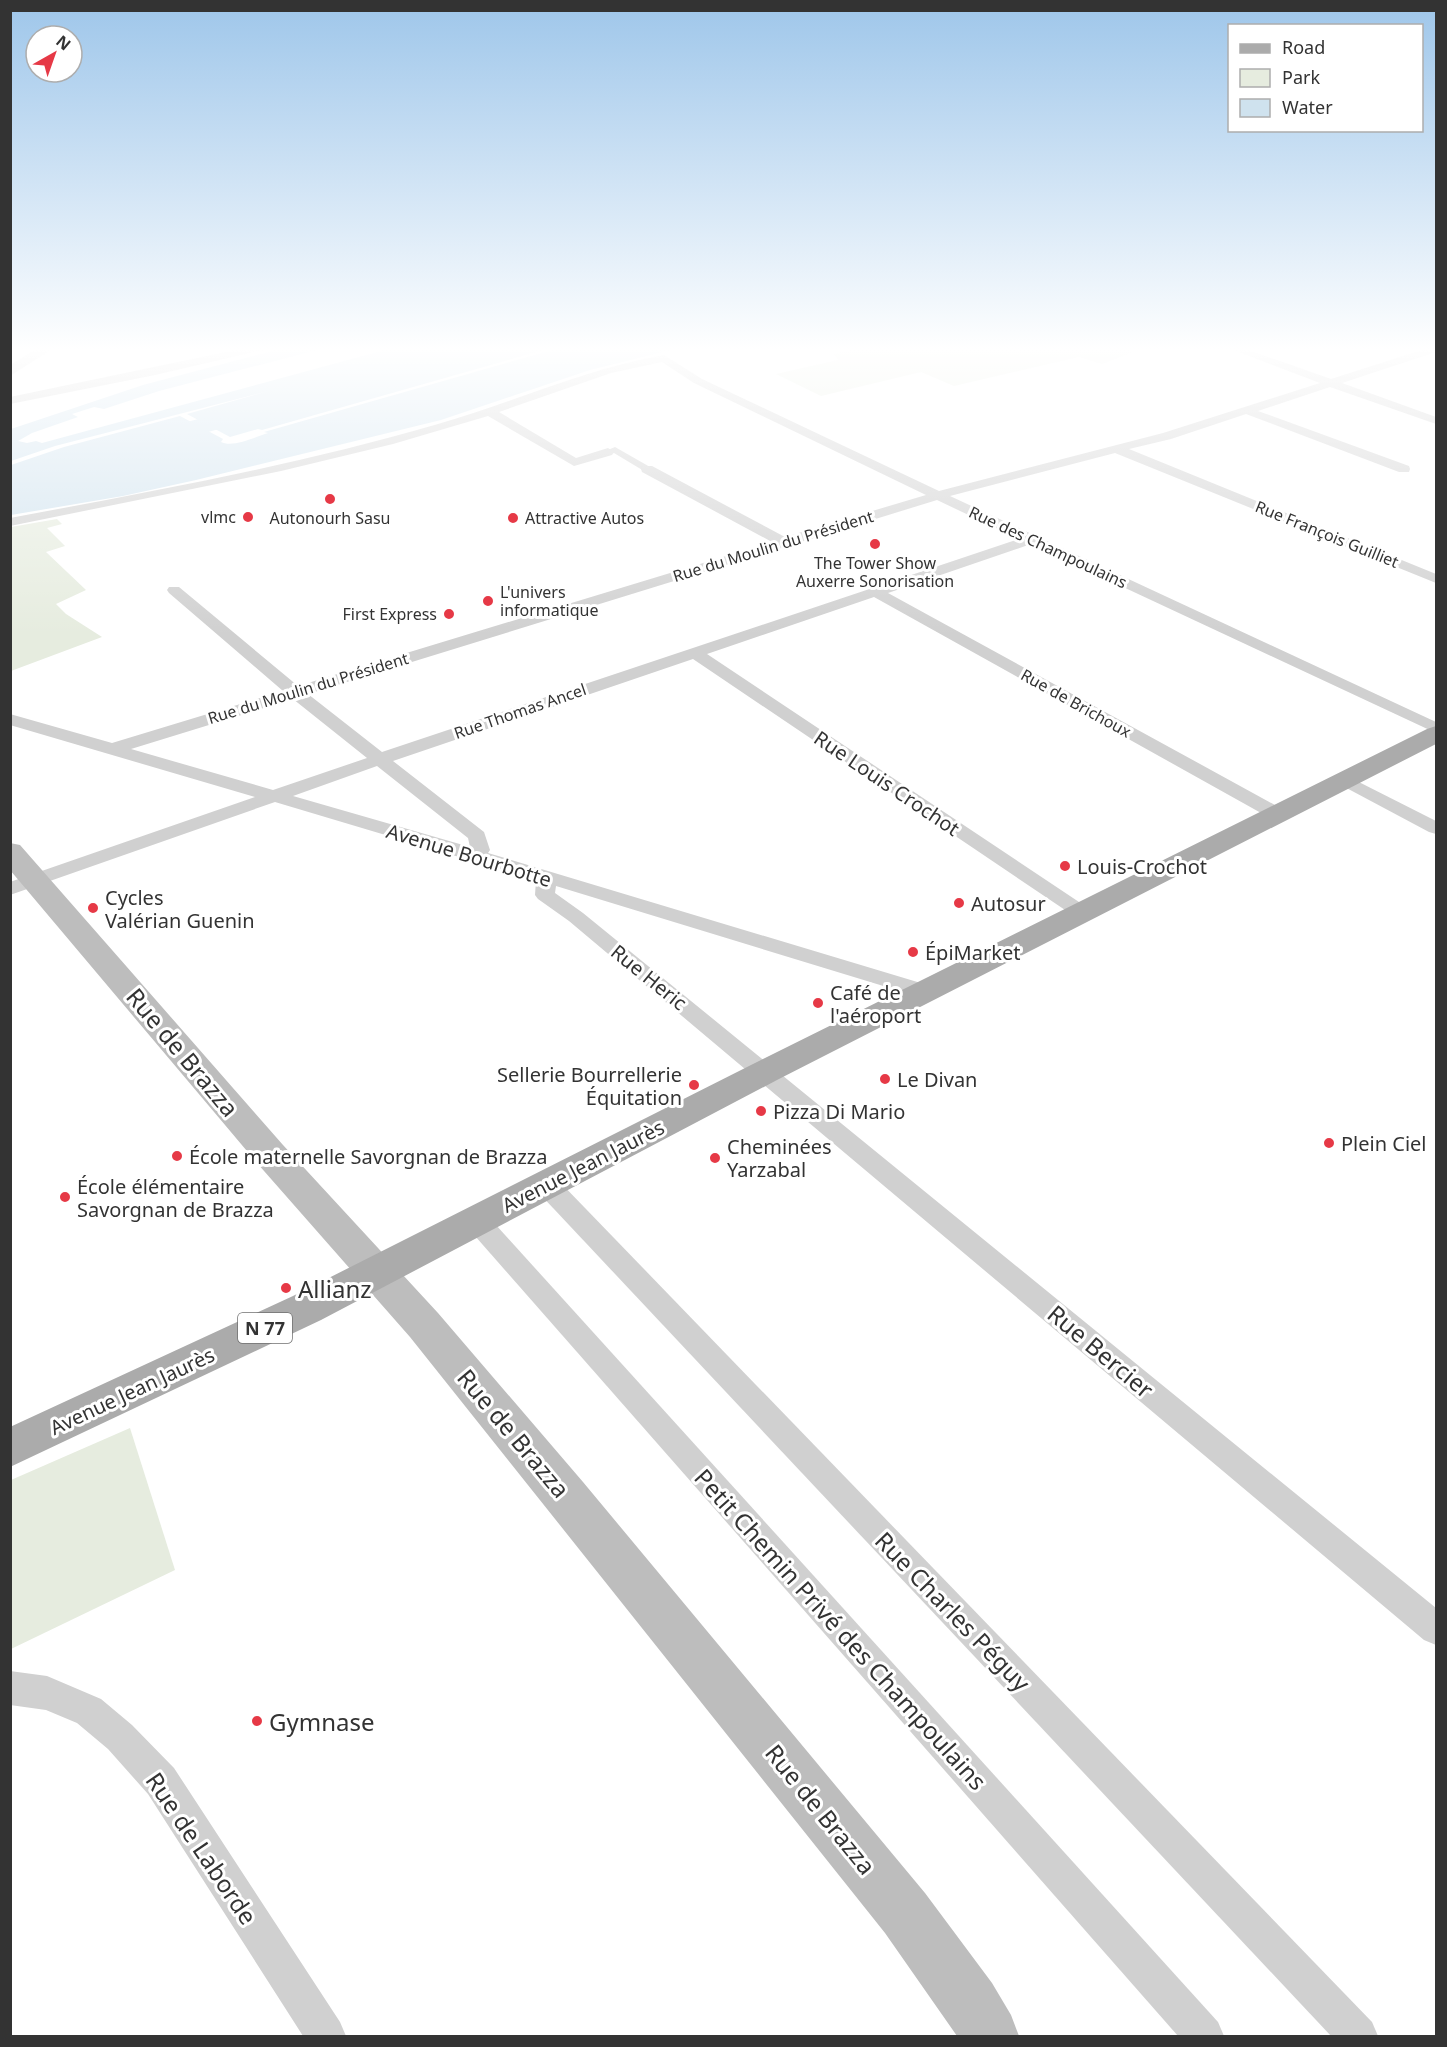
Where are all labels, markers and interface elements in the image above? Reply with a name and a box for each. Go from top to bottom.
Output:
north arrow [24,24,84,84]
legend [1228,24,1423,132]
text: N [52,30,76,55]
text: Road [1282,35,1325,59]
text: Park [1282,65,1320,89]
text: Water [1282,95,1333,119]
marker: Autonourh Sasu [323,492,337,506]
street label: Rue François Guilliet [1252,495,1402,573]
street label: Rue des Champoulains [965,501,1131,593]
street label: Rue du Moulin du Président [670,505,876,587]
place label: vlmc [201,506,236,528]
place label: Autonourh Sasu [270,507,391,529]
place label: Attractive Autos [525,507,644,529]
marker: vlmc [241,510,255,524]
marker: Attractive Autos [506,511,520,525]
marker: The Tower Show Auxerre Sonorisation [868,537,882,551]
place label: The Tower Show Auxerre Sonorisation [796,552,954,592]
place label: L'univers informatique [500,581,598,621]
marker: L'univers informatique [481,594,495,608]
place label: First Express [343,603,437,625]
marker: First Express [442,607,456,621]
street label: Rue du Moulin du Président [205,647,411,729]
street label: Rue de Brichoux [1017,664,1135,743]
street label: Rue Thomas Ancel [451,678,589,744]
street label: Rue Louis Crochot [809,724,965,842]
street label: Avenue Bourbotte [383,817,555,893]
place label: Louis-Crochot [1077,853,1207,880]
marker: Louis-Crochot [1058,859,1072,873]
place label: Cycles Valérian Guenin [105,884,255,934]
place label: Autosur [971,890,1046,917]
marker: Autosur [952,896,966,910]
marker: Cycles Valérian Guenin [86,901,100,915]
street label: Rue Heric [605,938,693,1016]
place label: ÉpiMarket [925,939,1020,966]
marker: ÉpiMarket [906,945,920,959]
place label: Café de l'aéroport [830,979,921,1029]
street label: Rue de Brazza [119,981,247,1123]
marker: Café de l'aéroport [811,996,825,1010]
place label: Sellerie Bourrellerie Équitation [497,1061,682,1111]
place label: Le Divan [897,1066,977,1093]
marker: Le Divan [878,1072,892,1086]
marker: Sellerie Bourrellerie Équitation [687,1078,701,1092]
place label: Pizza Di Mario [773,1098,905,1125]
marker: Pizza Di Mario [754,1104,768,1118]
street label: Avenue Jean Jaurès [497,1113,669,1219]
place label: Plein Ciel [1341,1130,1427,1157]
place label: Cheminées Yarzabal [727,1133,832,1183]
marker: Plein Ciel [1322,1136,1336,1150]
place label: École maternelle Savorgnan de Brazza [189,1143,547,1170]
marker: École maternelle Savorgnan de Brazza [170,1149,184,1163]
marker: Cheminées Yarzabal [708,1151,722,1165]
place label: École élémentaire Savorgnan de Brazza [77,1173,274,1223]
marker: École élémentaire Savorgnan de Brazza [58,1190,72,1204]
place label: Allianz [298,1272,372,1305]
marker: Allianz [279,1281,293,1295]
street label: Rue Bercier [1041,1297,1161,1405]
road number: N 77 [238,1313,292,1343]
street label: Avenue Jean Jaurès [45,1341,219,1441]
street label: Rue de Brazza [450,1362,578,1504]
street label: Petit Chemin Privé des Champoulains [688,1461,994,1797]
street label: Rue Charles Péguy [868,1524,1038,1699]
place label: Gymnase [269,1705,374,1738]
marker: Gymnase [250,1714,264,1728]
street label: Rue de Brazza [758,1737,884,1881]
street label: Rue de Laborde [139,1765,265,1931]

